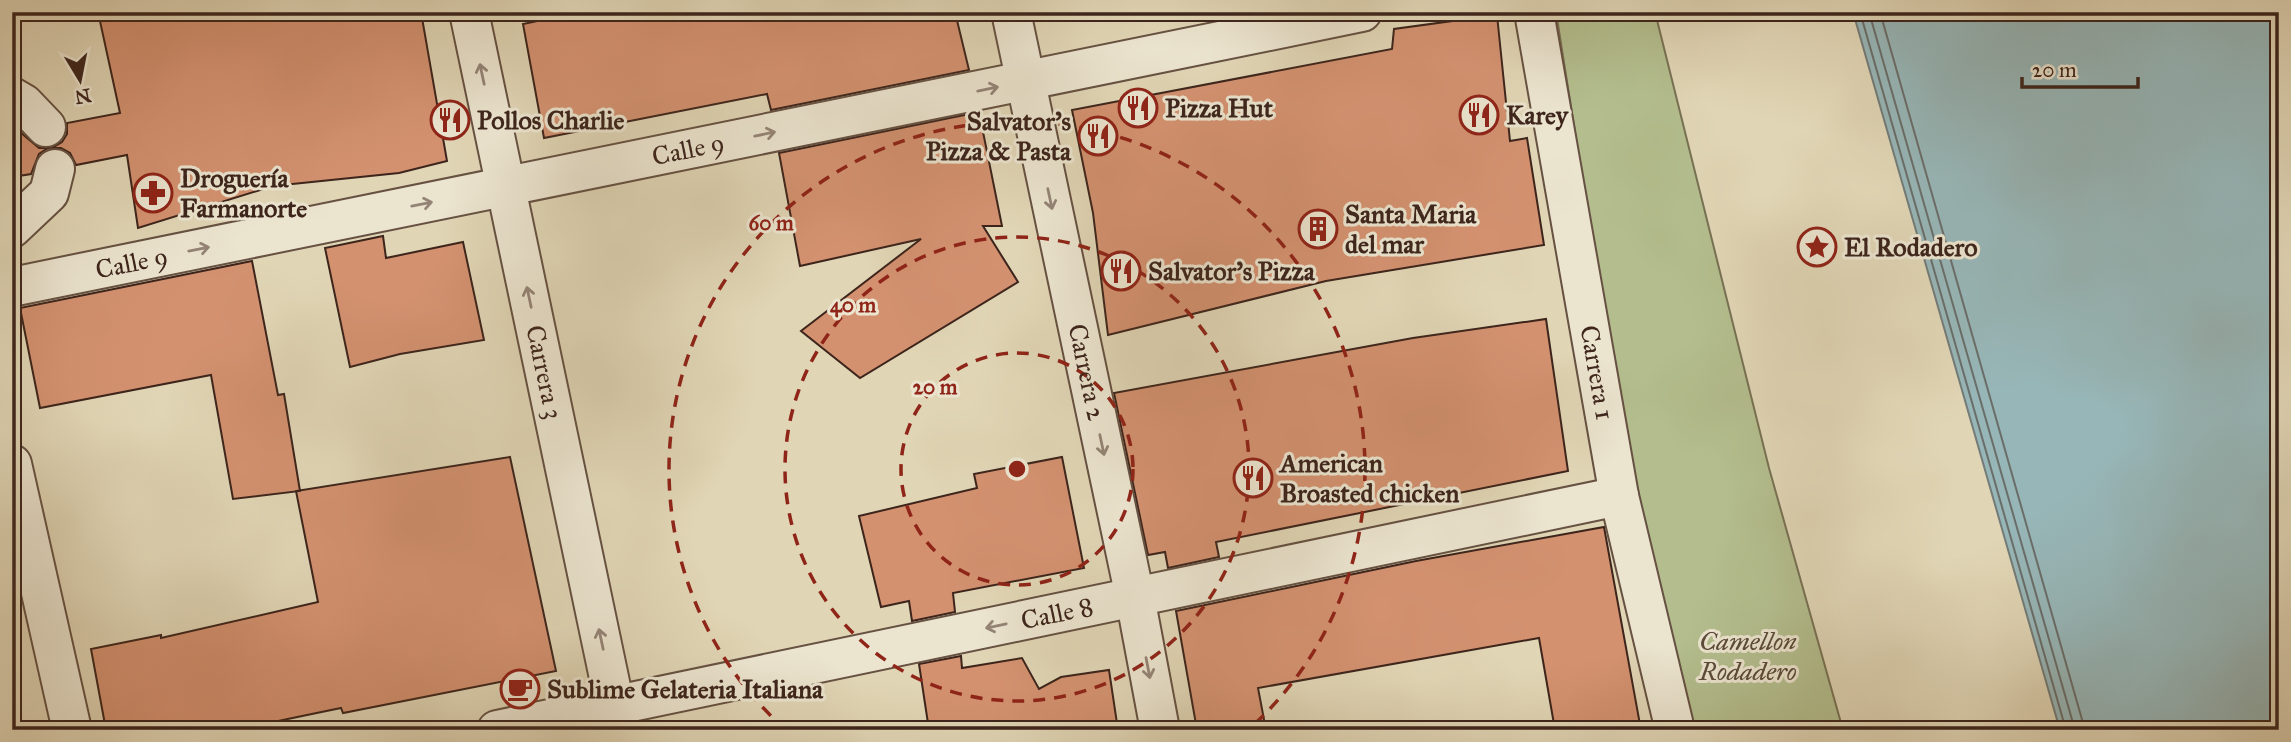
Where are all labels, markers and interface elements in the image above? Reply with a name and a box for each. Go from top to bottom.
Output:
north arrow [46,46,116,116]
scale bar [2022,46,2137,90]
text: 20 m [2032,57,2077,83]
one-way arrow [474,63,488,86]
one-way arrow [976,81,999,95]
text: N [73,84,93,109]
restaurant icon: Pizza Hut [1117,87,1159,129]
place label: Pizza Hut [1165,92,1274,124]
restaurant icon: Karey [1458,94,1500,136]
restaurant icon: Pollos Charlie [429,99,471,141]
place label: Karey [1506,99,1570,131]
place label: Pollos Charlie [477,104,625,136]
place label: Salvator's Pizza & Pasta [926,105,1072,167]
restaurant icon: Salvator's Pizza & Pasta [1077,115,1119,157]
street label: Calle 9 [649,126,727,172]
one-way arrow [753,127,776,141]
place label: Droguería Farmanorte [180,162,307,224]
pharmacy icon: Droguería Farmanorte [132,172,174,214]
one-way arrow [1043,187,1057,210]
one-way arrow [410,197,433,211]
place label: Santa Maria del mar [1345,198,1477,260]
building icon: Santa Maria del mar [1297,208,1339,250]
text: 60 m [748,210,794,236]
place icon: El Rodadero [1796,226,1838,268]
place label: El Rodadero [1844,231,1977,263]
street label: Calle 9 [93,240,171,286]
one-way arrow [187,242,210,256]
restaurant icon: Salvator's Pizza [1100,250,1142,292]
place label: Salvator's Pizza [1148,255,1316,287]
one-way arrow [522,286,535,309]
text: 40 m [830,292,876,318]
street label: Carrera 2 [1061,321,1113,423]
street label: Carrera 3 [519,322,570,422]
street label: Carrera 1 [1573,323,1621,422]
text: 20 m [913,374,958,400]
one-way arrow [1096,433,1110,456]
place label: American Broasted chicken [1278,447,1459,509]
centre of rings [1005,457,1029,481]
restaurant icon: American Broasted chicken [1232,457,1274,499]
street label: Calle 8 [1018,590,1096,636]
one-way arrow [985,619,1008,633]
park label: Camellon Rodadero [1698,625,1797,687]
one-way arrow [594,628,608,651]
one-way arrow [1142,656,1156,679]
cafe icon: Sublime Gelateria Italiana [499,668,541,710]
place label: Sublime Gelateria Italiana [547,673,824,705]

